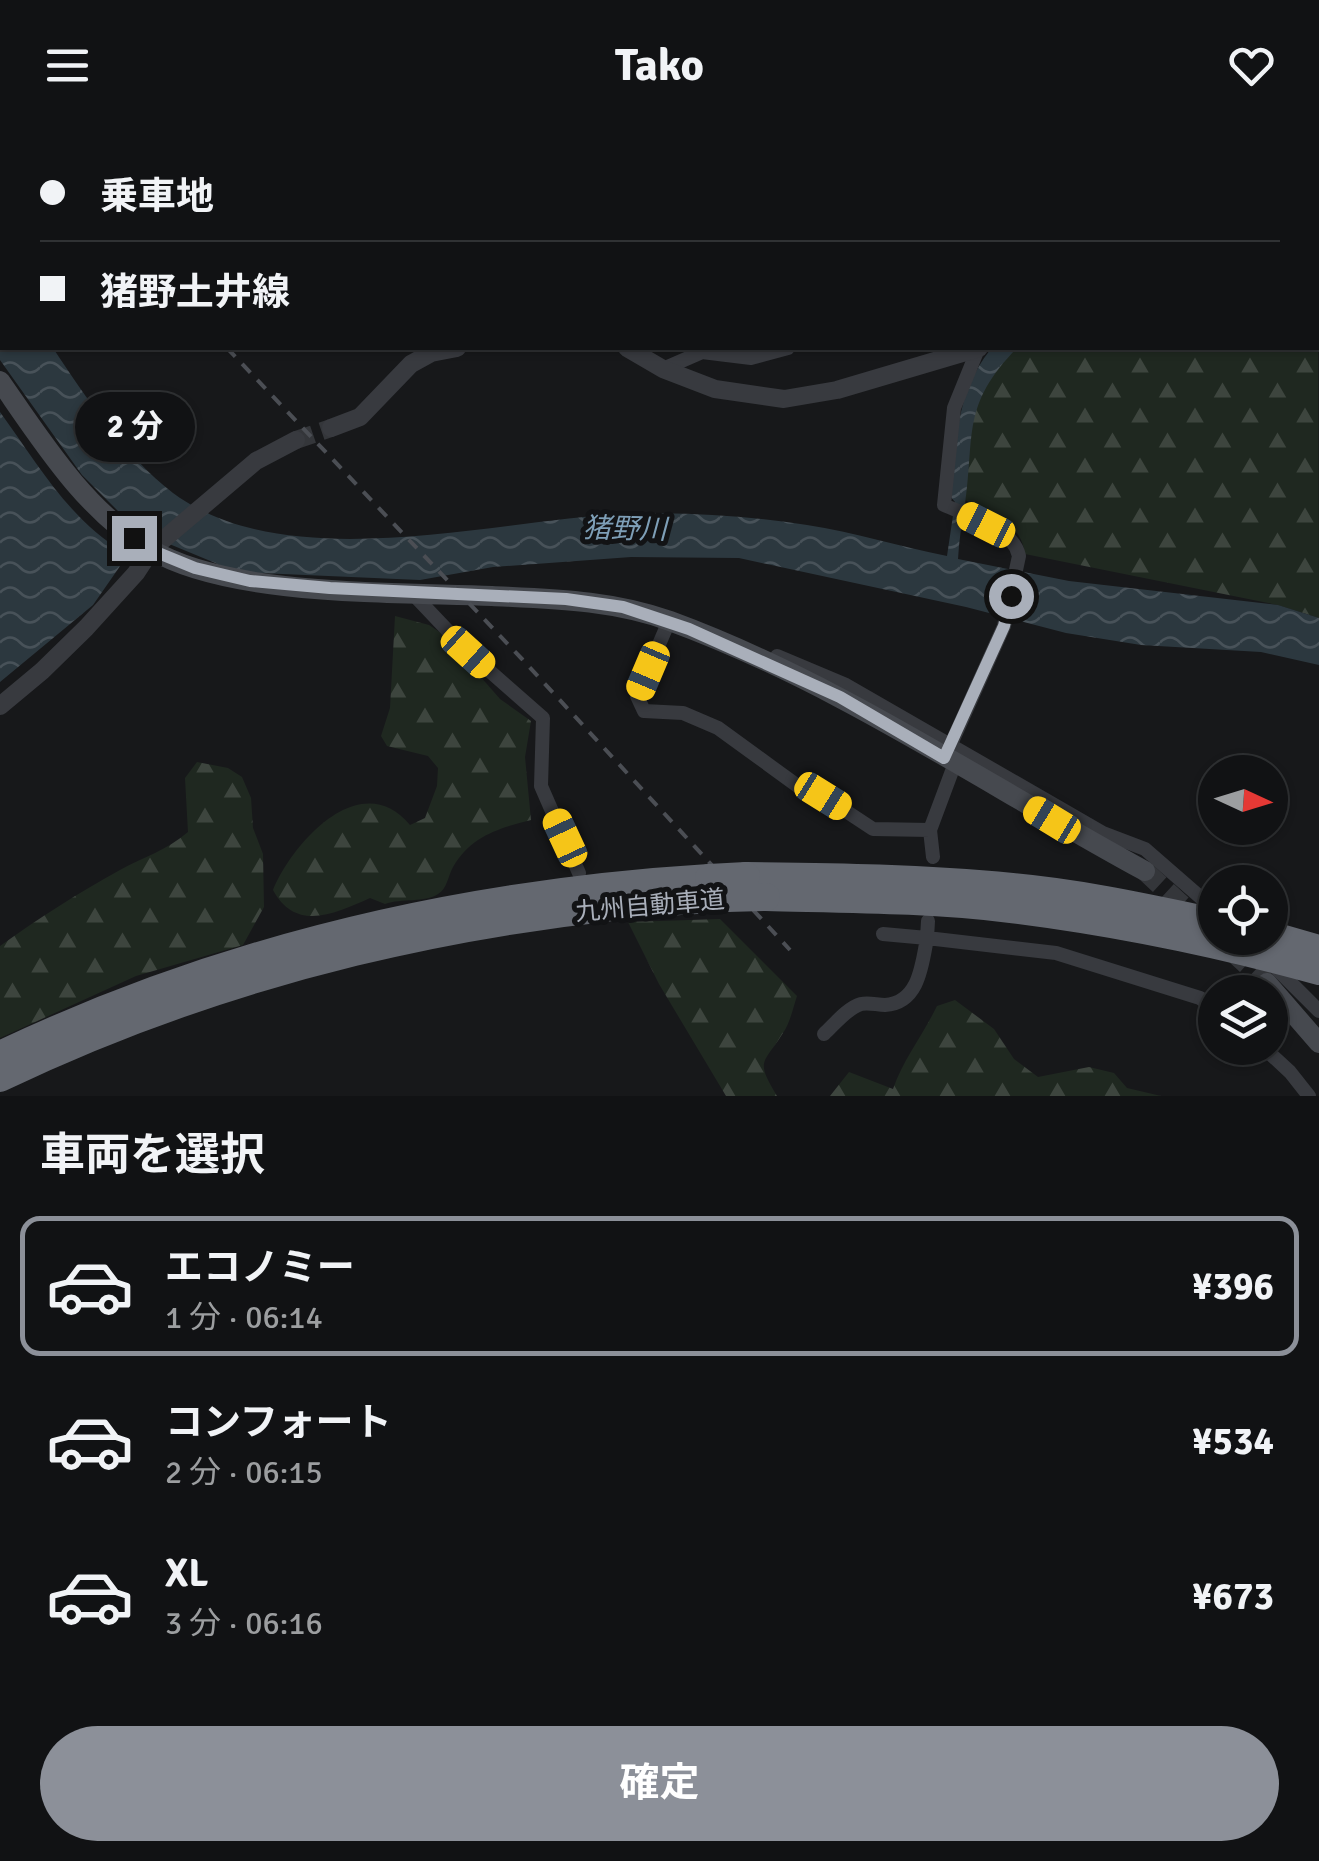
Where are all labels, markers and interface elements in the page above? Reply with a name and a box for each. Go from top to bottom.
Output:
icon: menu [40,38,95,93]
text: Tako [615,38,704,93]
icon: heart [1224,38,1279,93]
text: 乗車地 [100,173,214,220]
text: 猪野土井線 [100,269,290,316]
callout: 2 分 [74,393,194,463]
text: 2 分 [107,407,163,446]
car [952,498,1020,552]
water label: 猪野川 [583,511,670,547]
route end [112,516,157,561]
route start [989,574,1034,619]
car [436,621,500,683]
car [622,638,674,704]
north arrow [1198,755,1288,845]
map controls [1198,755,1288,1065]
car [790,767,856,825]
car [1019,792,1085,848]
car [539,804,591,872]
button: locate [1198,865,1288,955]
street label: 九州自動車道 [574,884,726,927]
button: layers [1198,975,1288,1065]
text: 車両を選択 [40,1128,265,1183]
icon: car [45,1241,135,1331]
text: エコノミー [165,1244,355,1291]
text: ¥396 [1192,1263,1274,1310]
text: 1 分 · 06:14 [165,1298,323,1337]
icon: car [45,1396,135,1486]
text: コンフォート [165,1399,392,1446]
text: ¥534 [1192,1418,1274,1465]
text: 2 分 · 06:15 [165,1453,323,1492]
text: XL [165,1550,208,1597]
icon: car [45,1551,135,1641]
text: ¥673 [1192,1573,1274,1620]
text: 3 分 · 06:16 [165,1604,323,1643]
button: 確定 [40,1726,1279,1841]

